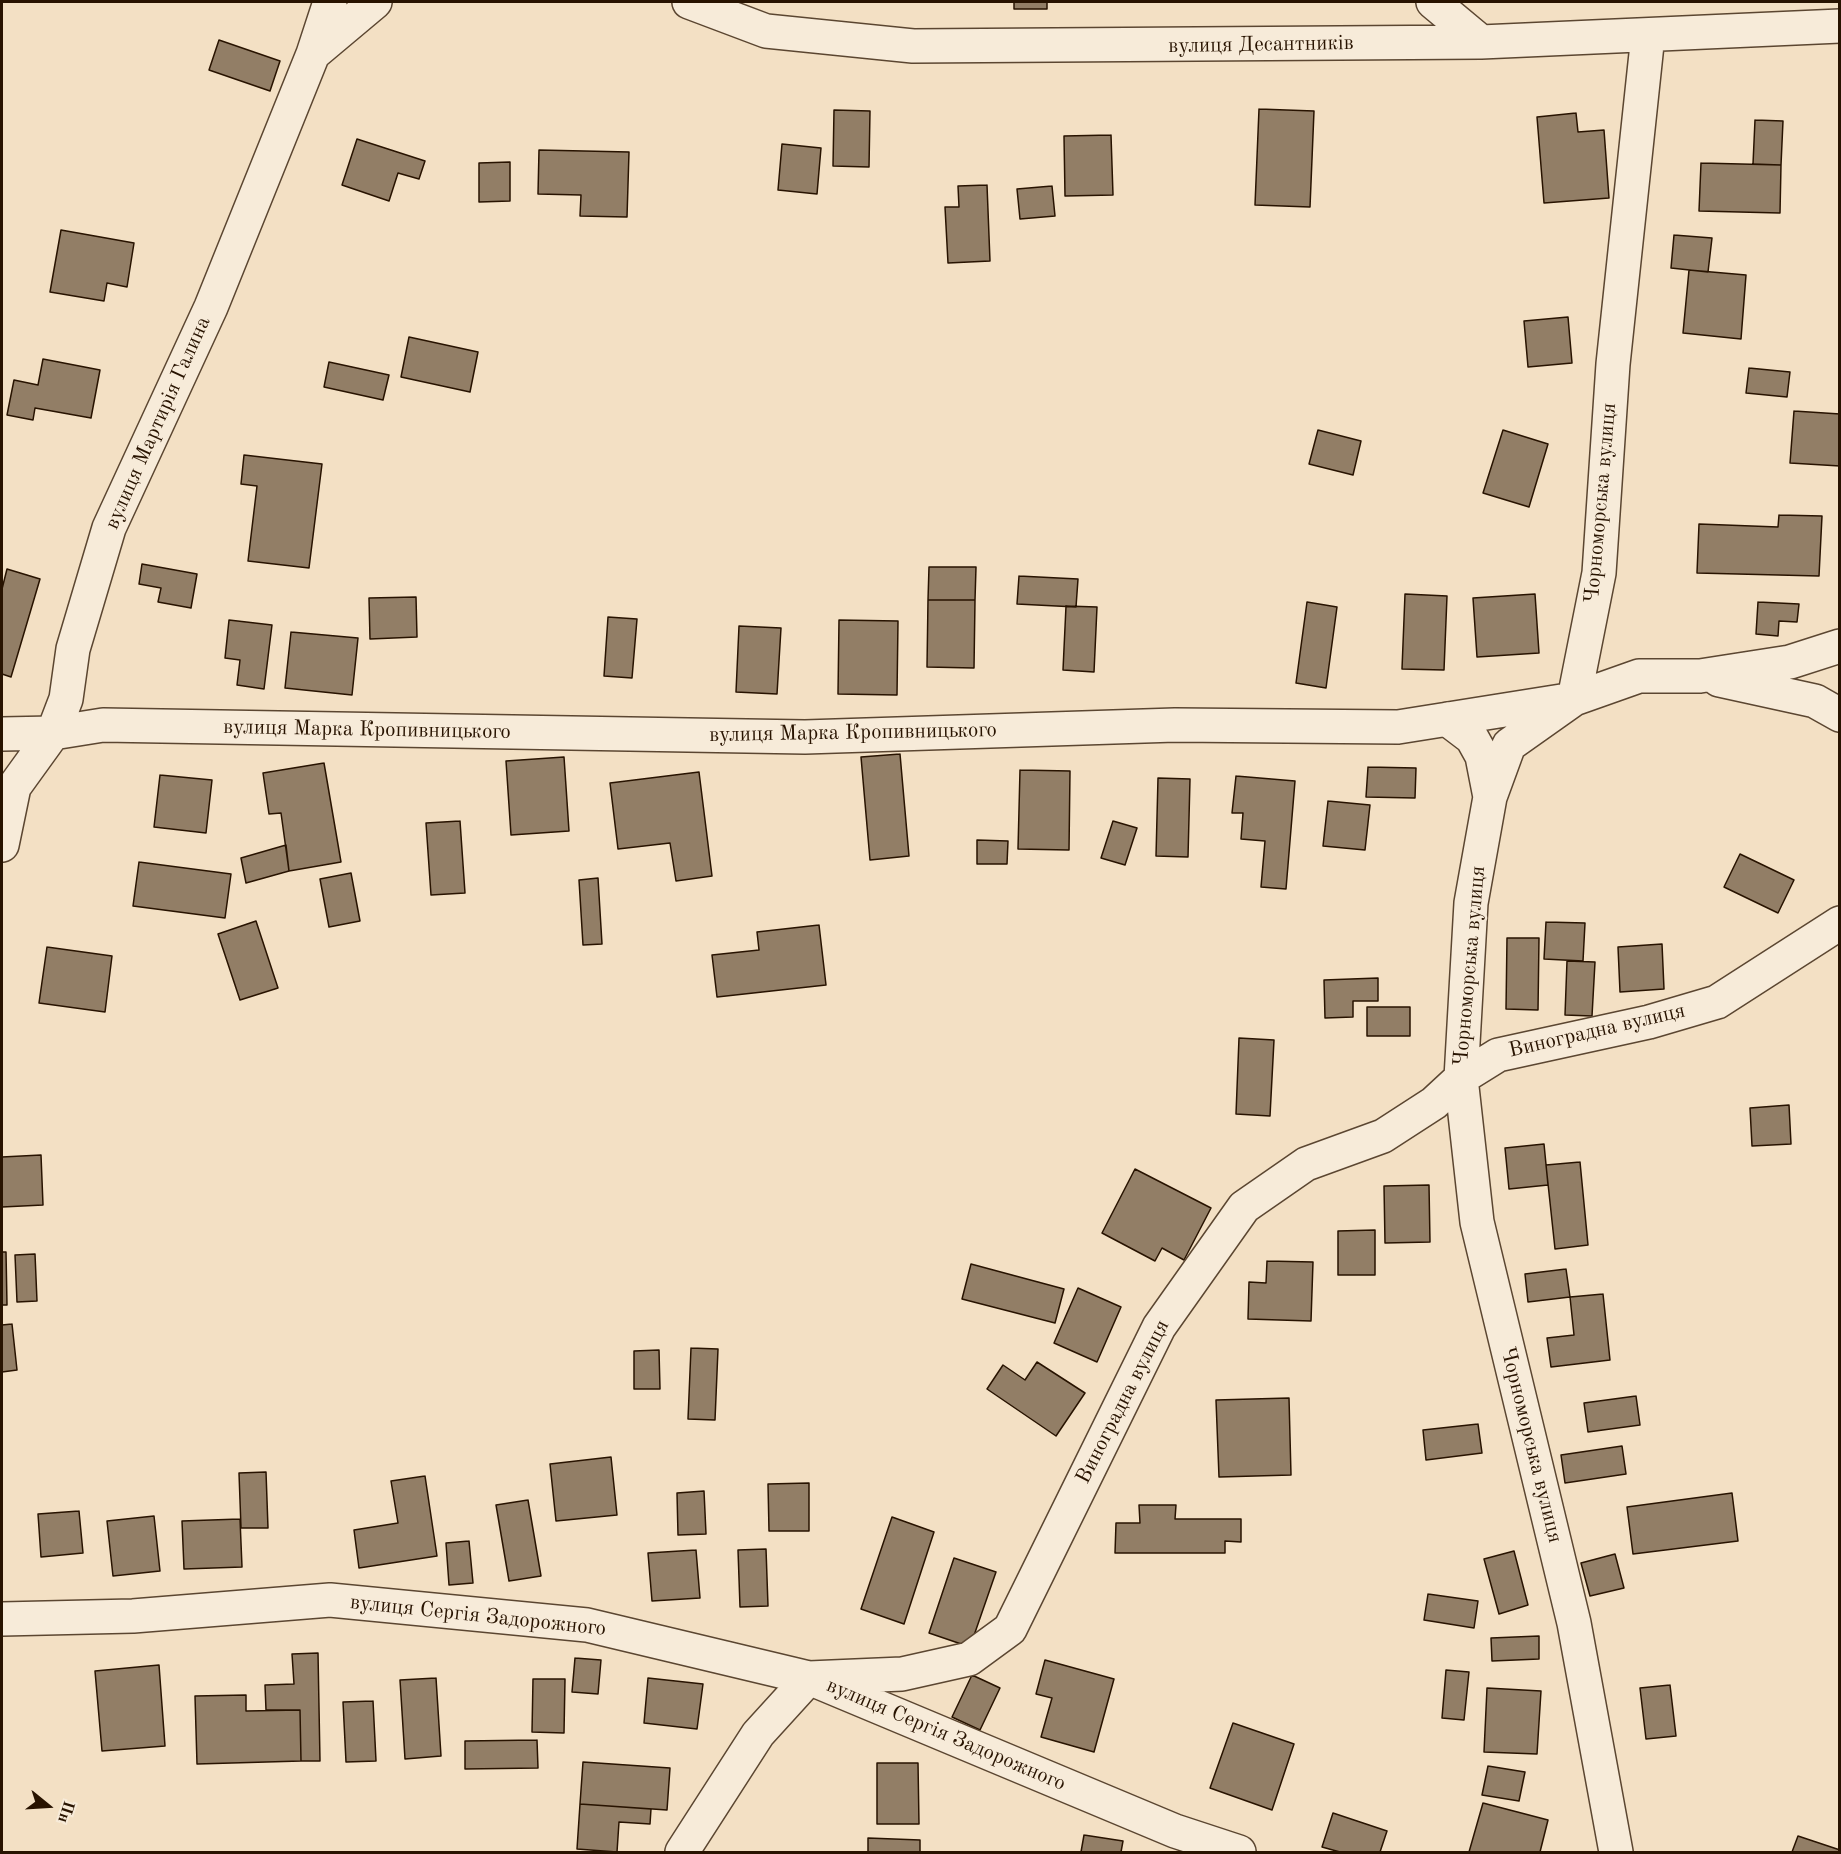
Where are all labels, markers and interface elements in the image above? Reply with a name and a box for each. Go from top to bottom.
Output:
street label: вулиця Десантників [1168,31,1354,59]
street label: вулиця Мартирія Галина [100,313,216,533]
street label: Чорноморська вулиця [1580,402,1622,604]
street label: вулиця Марка Кропивницького [223,715,511,745]
street label: вулиця Марка Кропивницького [709,718,997,748]
street label: Чорноморська вулиця [1449,865,1491,1067]
street label: Виноградна вулиця [1506,998,1688,1064]
street label: Виноградна вулиця [1071,1316,1175,1488]
street label: Чорноморська вулиця [1494,1344,1568,1546]
street label: вулиця Сергія Задорожного [349,1590,607,1642]
street label: вулиця Сергія Задорожного [823,1673,1069,1797]
north arrow [18,1776,78,1836]
text: Пн [54,1799,76,1825]

